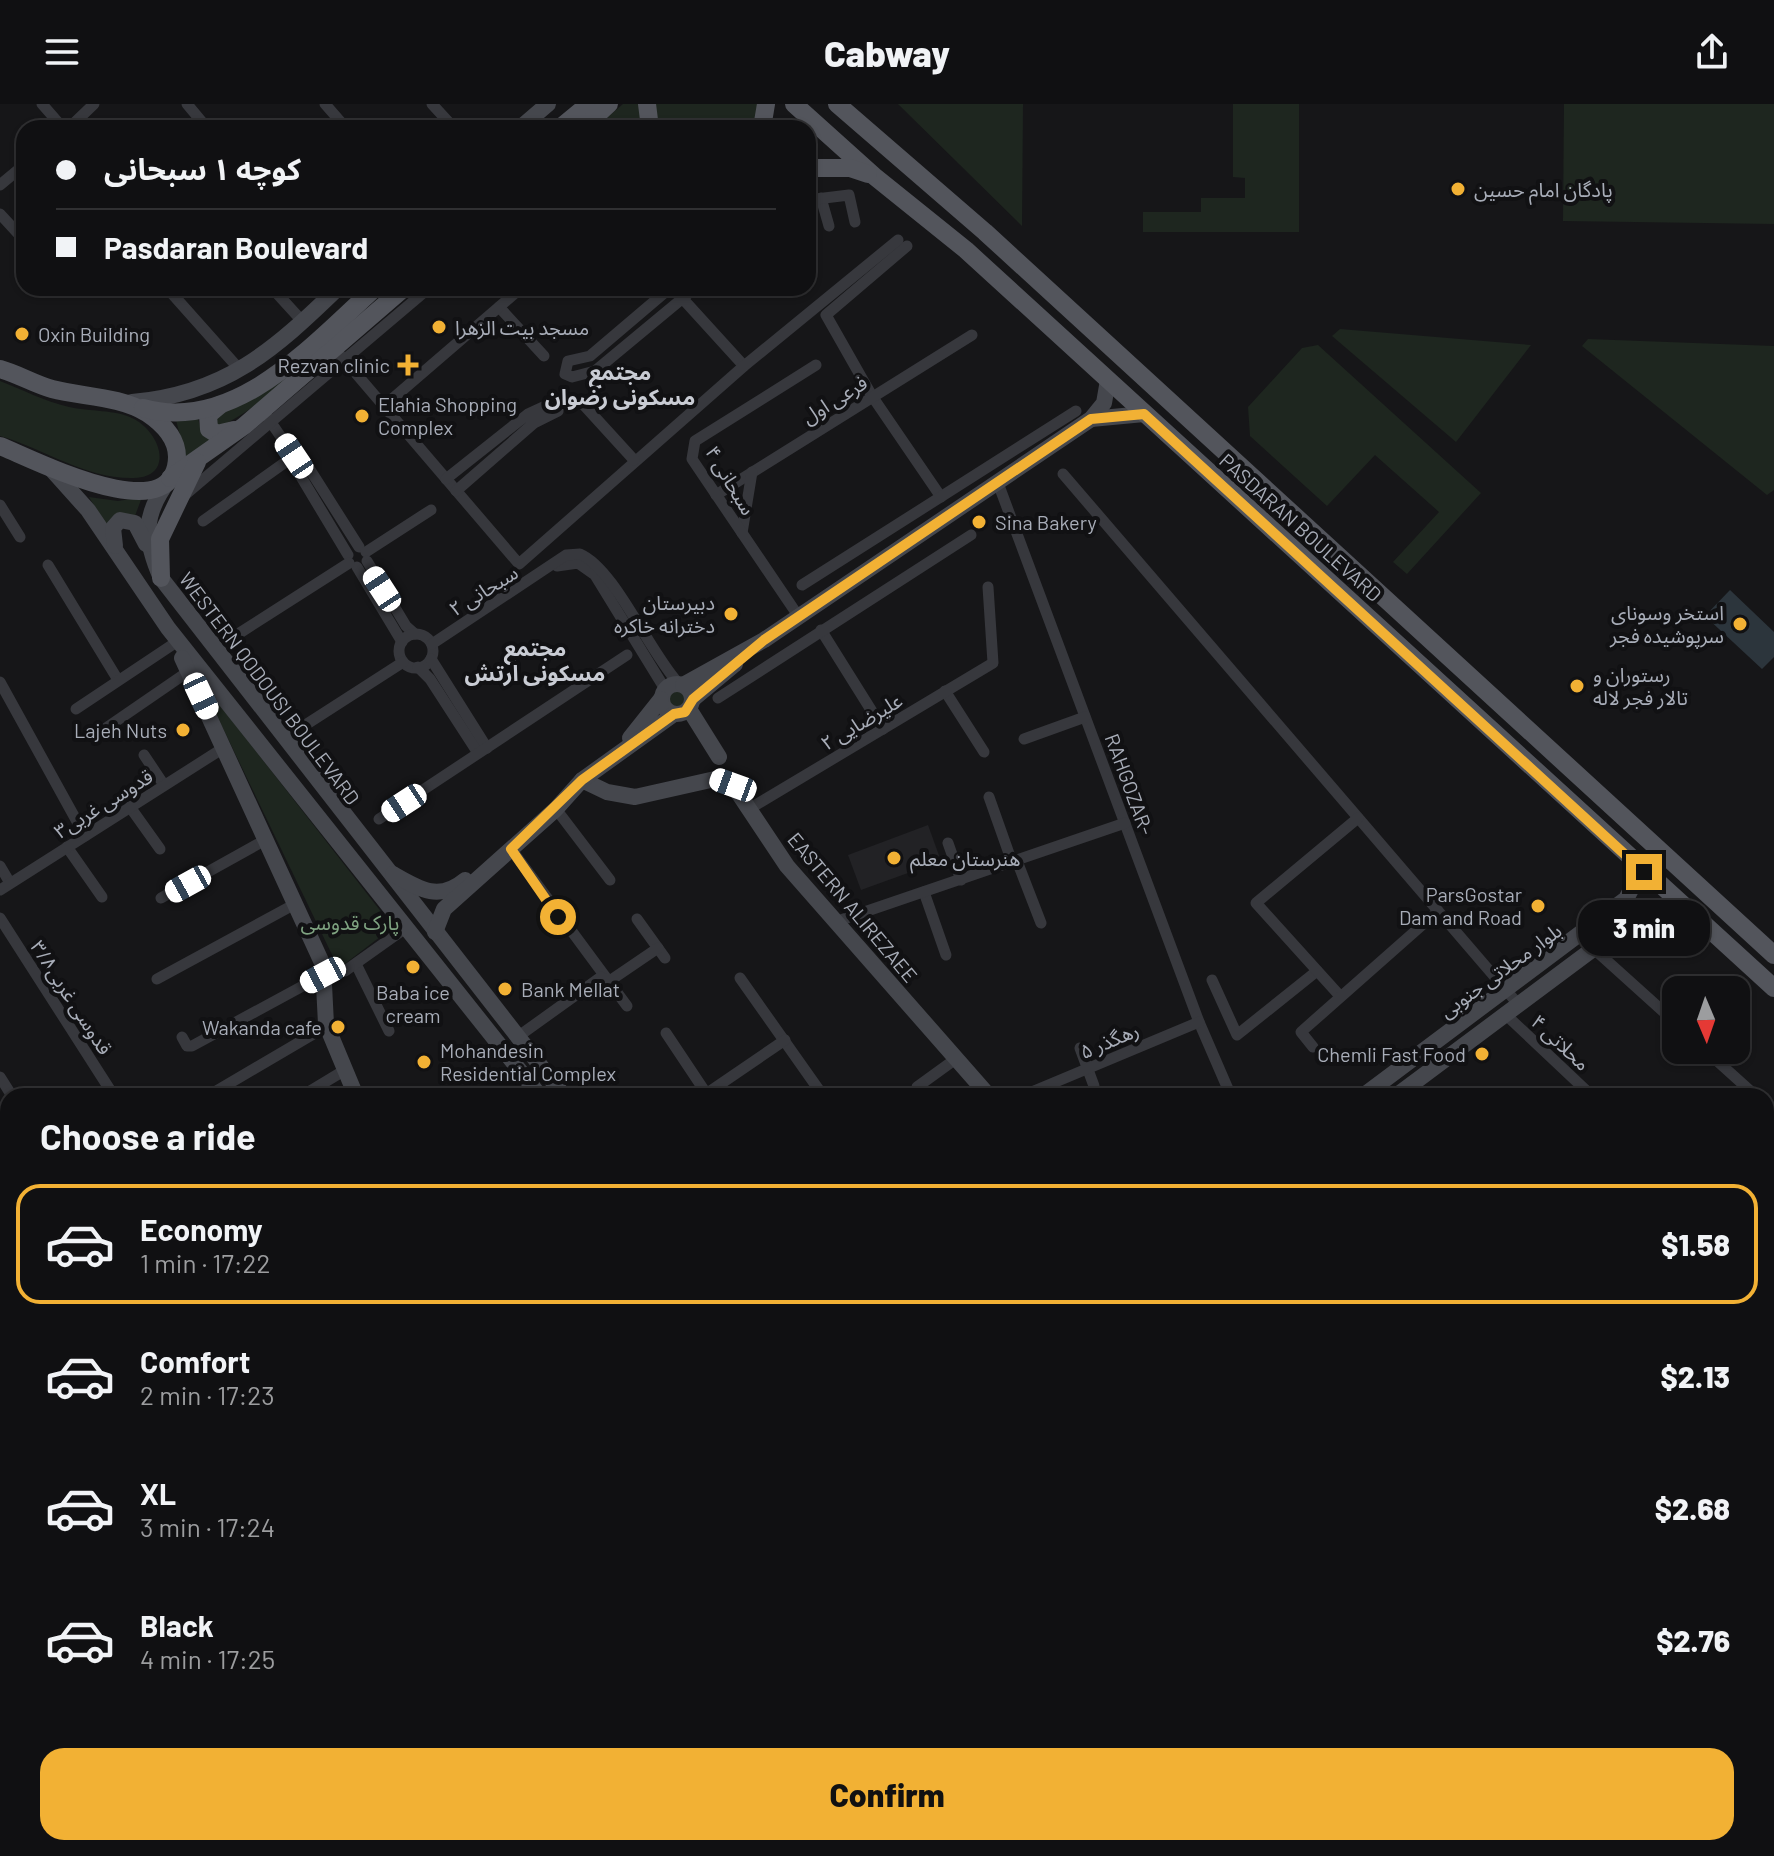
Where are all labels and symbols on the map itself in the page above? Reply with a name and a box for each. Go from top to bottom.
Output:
place label: پادگان امام حسین [1474,177,1613,205]
marker: پادگان امام حسین [1449,180,1467,198]
place label: مسجد بیت الزهرا [455,315,589,340]
marker: مسجد بیت الزهرا [430,318,448,336]
place label: Oxin Building [38,322,150,346]
marker: Oxin Building [13,325,31,343]
place label: Rezvan clinic [278,353,390,377]
marker: Rezvan clinic [397,354,419,376]
district label: مجتمع مسکونی رضوان [545,358,695,411]
street label: فرعی اول [797,370,872,429]
place label: Elahia Shopping Complex [378,392,517,439]
marker: Elahia Shopping Complex [353,407,371,425]
car [271,429,317,483]
street label: سبحانی ۴ [700,441,761,520]
street label: PASDARAN BOULEVARD [1215,448,1387,606]
place label: Sina Bakery [995,510,1097,534]
marker: Sina Bakery [970,513,988,531]
street label: سبحانی ۲ [444,560,522,621]
car [359,562,405,616]
street label: WESTERN QODOUSI BOULEVARD [175,567,365,809]
place label: دبیرستان دخترانه خاکره [614,590,715,638]
place label: استخر وسونای سرپوشیده فجر [1609,600,1724,649]
marker: دبیرستان دخترانه خاکره [722,605,740,623]
marker: استخر وسونای سرپوشیده فجر [1731,615,1749,633]
district label: مجتمع مسکونی ارتش [465,634,605,687]
place label: رستوران و تالار فجر لاله [1593,662,1688,710]
car [180,669,222,723]
marker: رستوران و تالار فجر لاله [1568,677,1586,695]
street label: ۲ علیرضایی [816,687,907,756]
place label: Lajeh Nuts [74,718,167,742]
marker: Lajeh Nuts [174,721,192,739]
street label: RAHGOZAR- [1101,730,1159,838]
street label: قدوسی غربی۳ [49,763,157,844]
car [706,766,760,804]
car [377,780,431,826]
street label: EASTERN ALIREZAEE [783,827,923,987]
place label: هنرستان معلم [910,846,1020,874]
marker: هنرستان معلم [885,849,903,867]
route end [1626,854,1662,890]
car [161,862,215,906]
place label: ParsGostar Dam and Road [1399,882,1522,929]
marker: ParsGostar Dam and Road [1529,897,1547,915]
route start [540,899,576,935]
callout: 3 min [1578,900,1710,956]
park label: پارک قدوسی [301,910,399,936]
street label: بلوار محلاتی جنوبی [1434,918,1566,1023]
street label: قدوسی غربی۳/۸ [25,935,118,1059]
car [296,953,350,997]
marker: Baba ice cream [404,958,422,976]
north arrow [1662,976,1750,1064]
place label: Bank Mellat [521,977,620,1001]
place label: Baba ice cream [376,980,450,1027]
marker: Bank Mellat [496,980,514,998]
street label: ۴ محلاتی [1526,1009,1595,1076]
place label: Wakanda cafe [202,1015,322,1039]
street label: ۵ رهگذر [1076,1017,1142,1064]
marker: Wakanda cafe [329,1018,347,1036]
place label: Mohandesin Residential Complex [440,1038,617,1085]
place label: Chemli Fast Food [1317,1042,1466,1066]
marker: Chemli Fast Food [1473,1045,1491,1063]
marker: Mohandesin Residential Complex [415,1053,433,1071]

